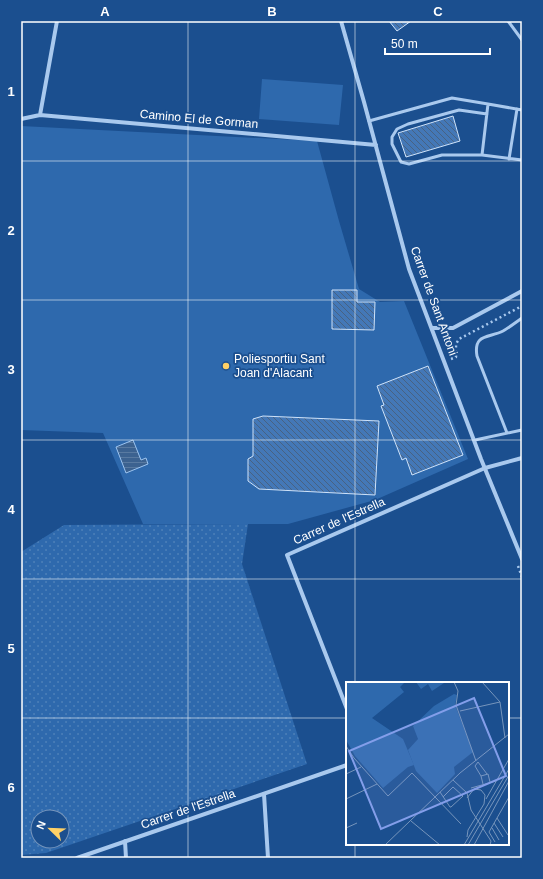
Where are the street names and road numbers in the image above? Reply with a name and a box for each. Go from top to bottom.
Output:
street label: Camino El de Gorman [139,107,259,131]
street label: Carrer de Sant Antoni [408,244,460,358]
street label: Carrer de l'Estrella [291,494,387,548]
street label: Carrer de l'Estrella [139,786,237,832]

